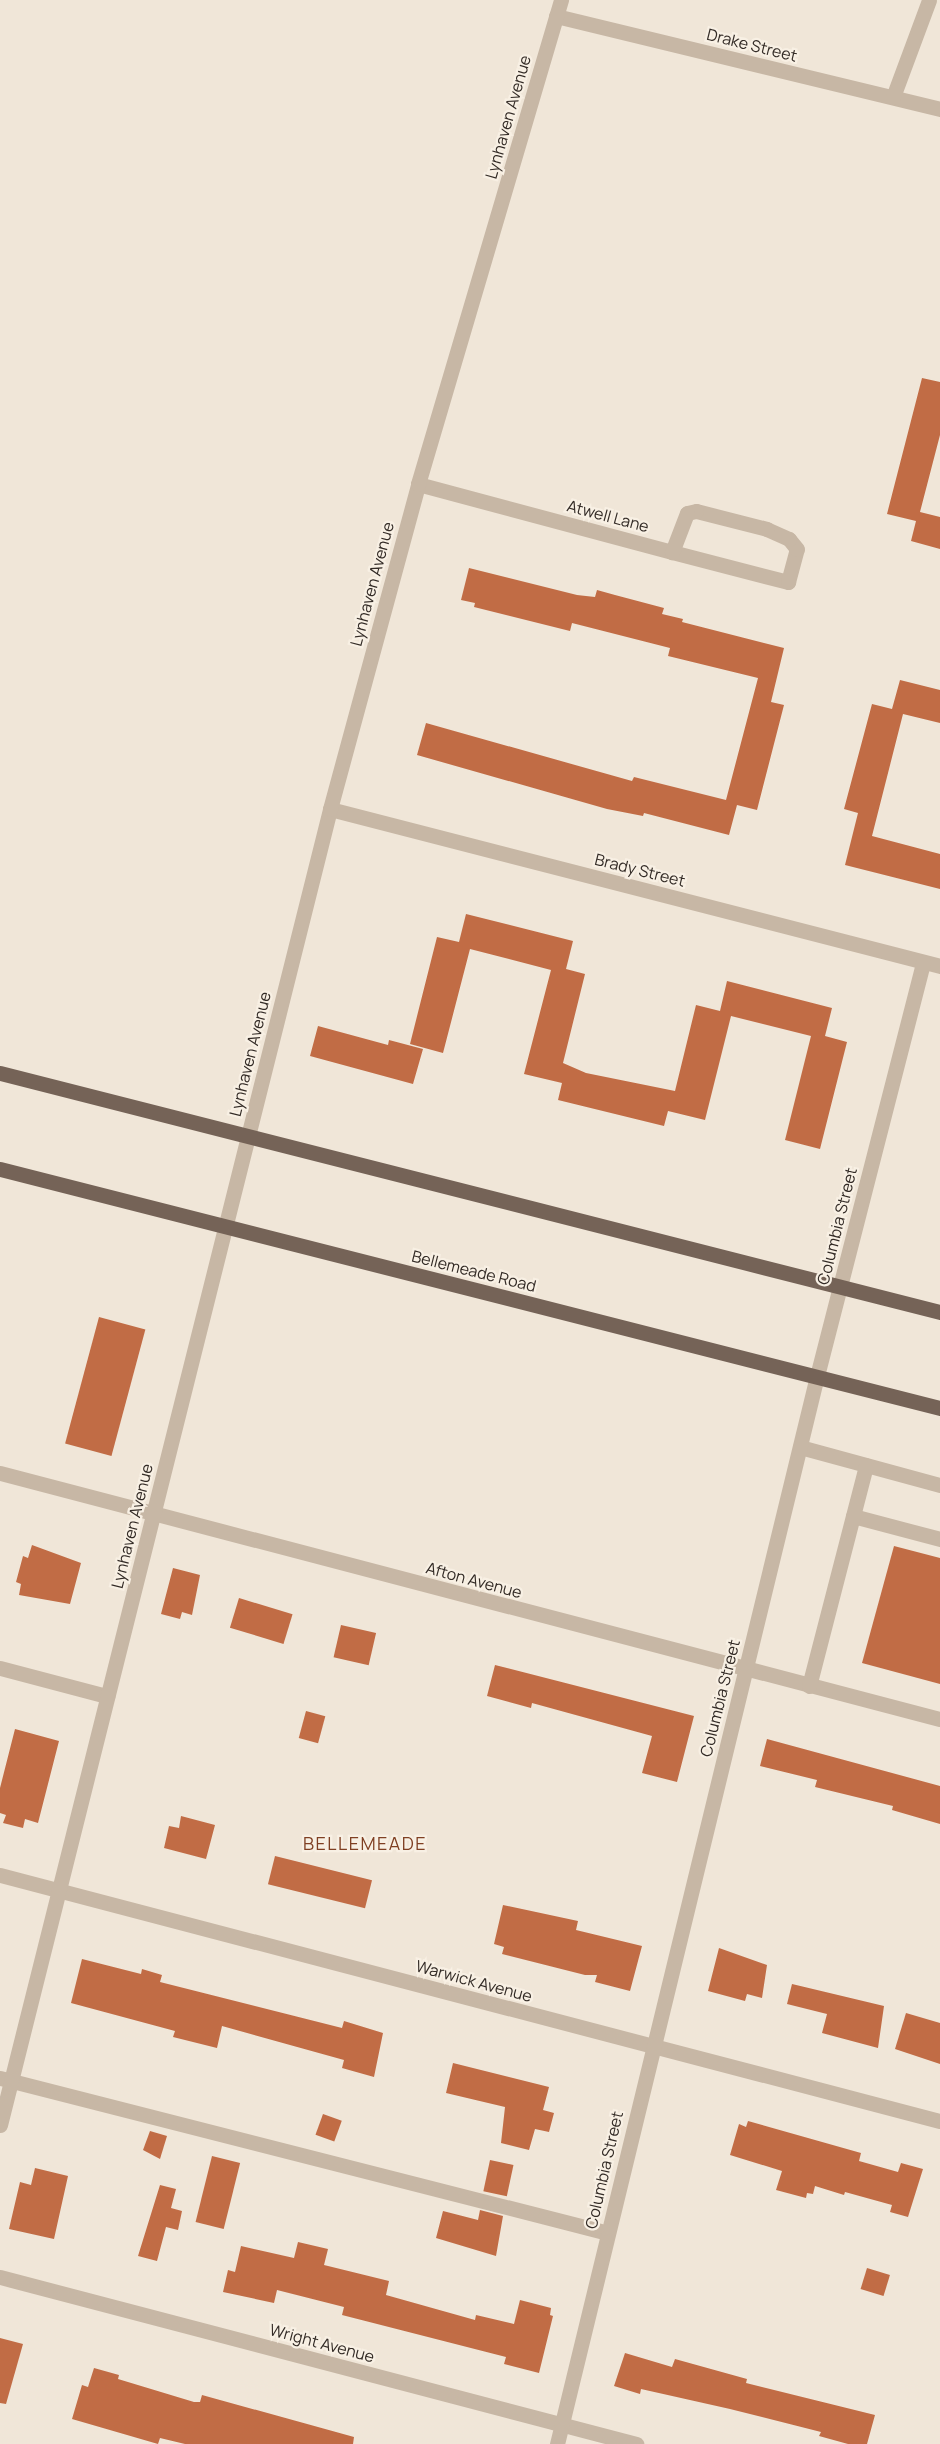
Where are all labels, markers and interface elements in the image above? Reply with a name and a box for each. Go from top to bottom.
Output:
street label: Drake Street [705,25,799,65]
street label: Lynhaven Avenue [481,53,535,181]
street label: Atwell Lane [565,496,651,536]
street label: Lynhaven Avenue [346,520,398,648]
street label: Brady Street [593,850,687,890]
street label: Lynhaven Avenue [225,990,275,1118]
street label: Columbia Street [813,1165,861,1287]
street label: Bellemeade Road [410,1246,538,1296]
street label: Lynhaven Avenue [107,1462,157,1590]
street label: Afton Avenue [424,1558,524,1602]
street label: Columbia Street [696,1637,744,1759]
district label: BELLEMEADE [303,1832,427,1854]
street label: Warwick Avenue [414,1956,534,2006]
street label: Columbia Street [581,2109,627,2231]
street label: Wright Avenue [267,2320,377,2366]

